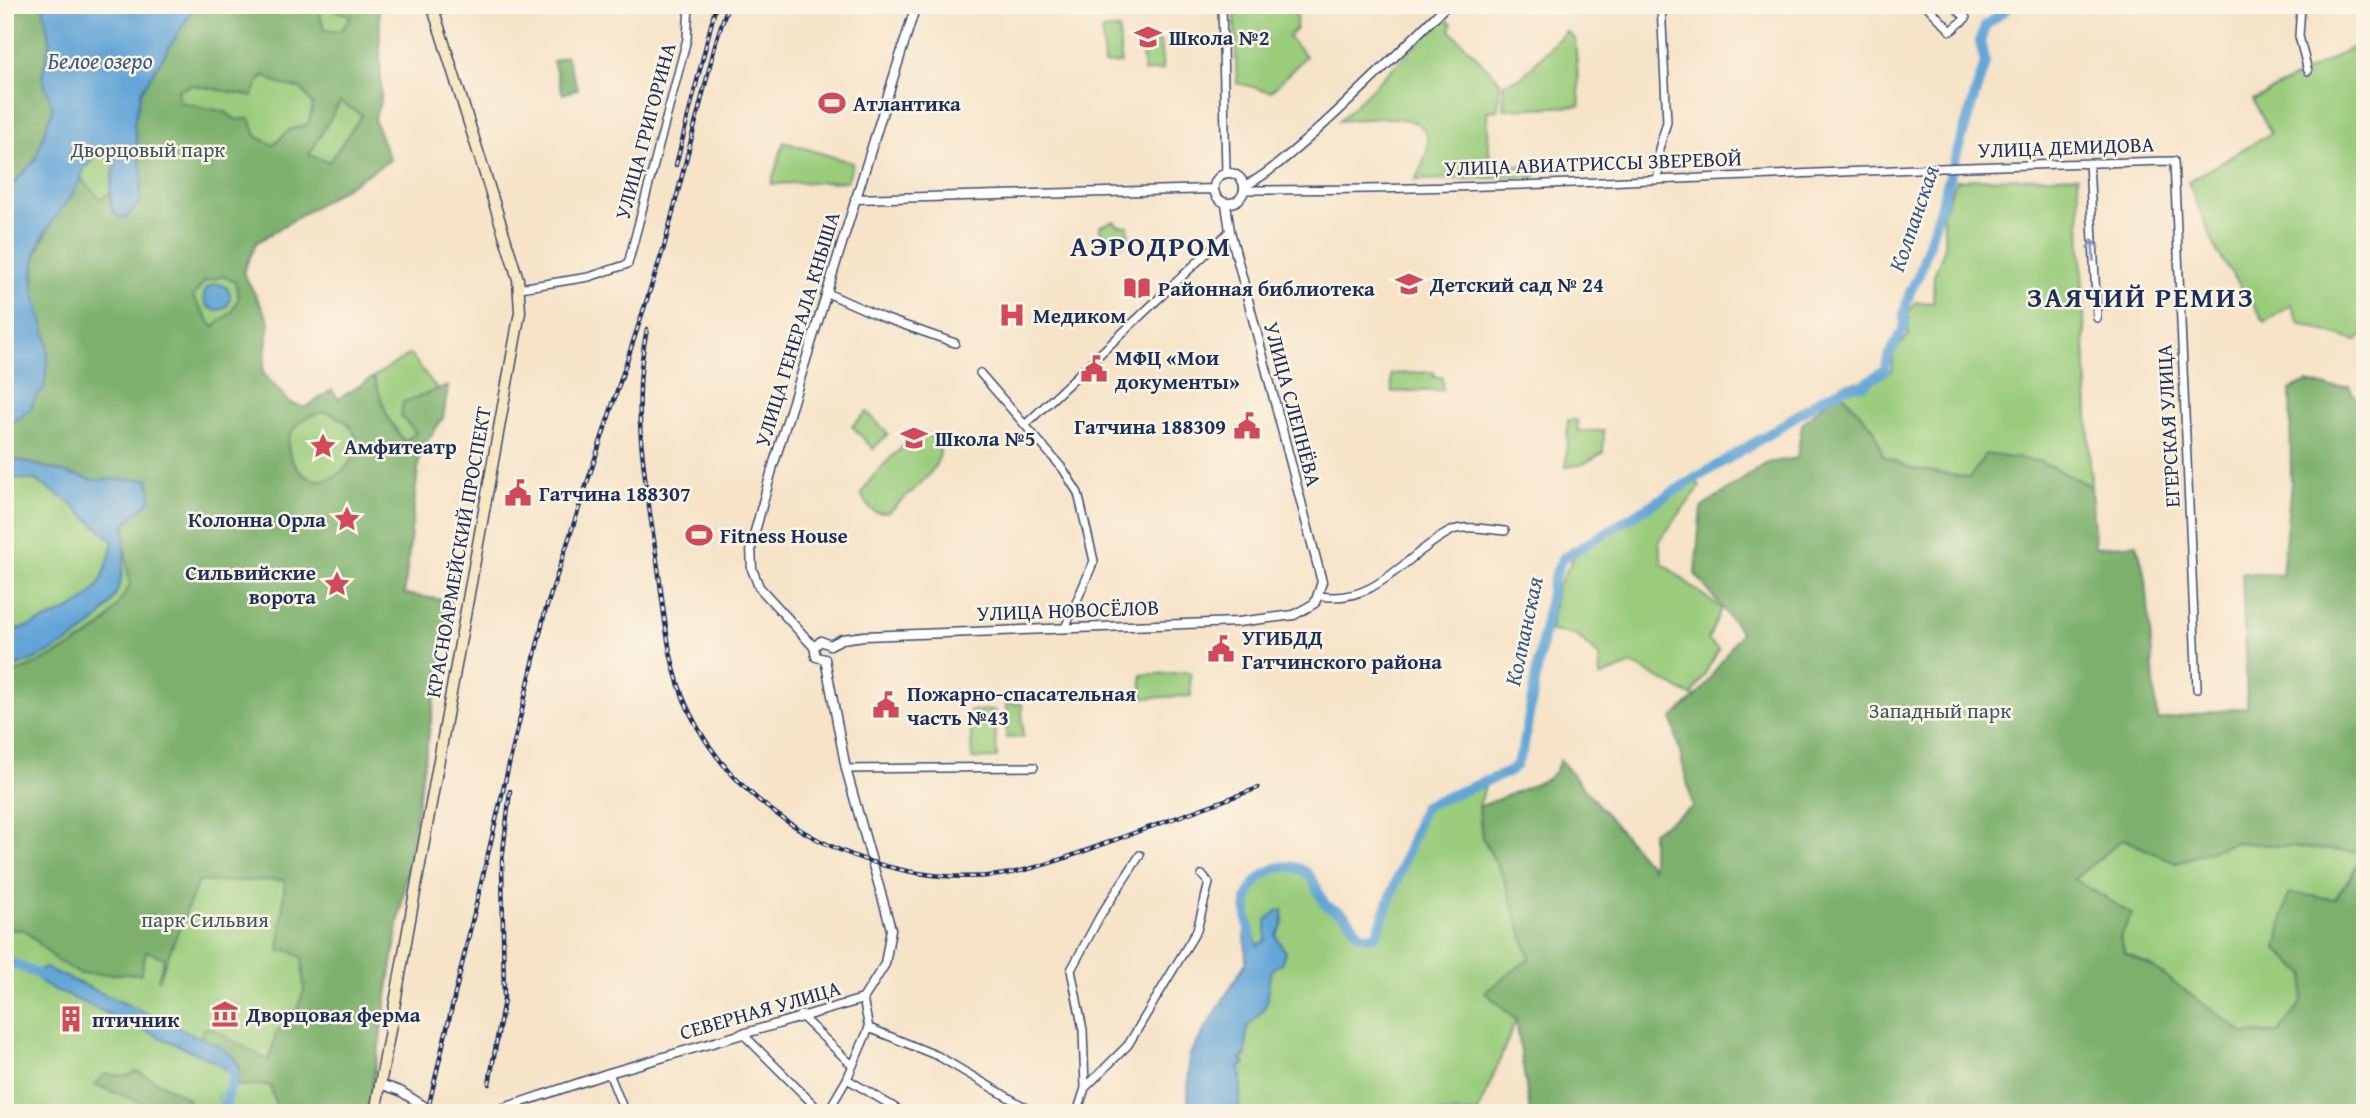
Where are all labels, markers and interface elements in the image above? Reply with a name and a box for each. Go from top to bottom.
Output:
school or university icon: Школа №2 [1133,22,1163,52]
place label: Школа №2 [1169,22,1270,53]
street label: УЛИЦА ГРИГОРИНА [606,39,684,223]
water label: Белое озеро [47,44,153,77]
sports icon: Атлантика [817,88,847,118]
place label: Атлантика [853,88,961,119]
street label: УЛИЦА ДЕМИДОВА [1977,128,2155,166]
park label: Дворцовый парк [70,134,225,165]
street label: УЛИЦА АВИАТРИССЫ ЗВЕРЕВОЙ [1444,142,1742,184]
water label: Колпанская [1879,160,1947,276]
street label: УЛИЦА ГЕНЕРАЛА КНЫША [746,207,848,451]
district label: АЭРОДРОМ [1070,225,1232,266]
one-way arrow [2087,238,2100,261]
school or university icon: Детский сад № 24 [1394,269,1424,299]
place label: Детский сад № 24 [1429,269,1604,300]
library icon: Районная библиотека [1122,273,1152,303]
place label: Районная библиотека [1158,273,1375,304]
district label: ЗАЯЧИЙ РЕМИЗ [2027,276,2255,317]
hospital icon: Медиком [997,300,1027,330]
place label: Медиком [1033,300,1126,331]
street label: УЛИЦА СЛЕПНЁВА [1256,318,1330,490]
place label: МФЦ «Мои документы» [1115,342,1240,397]
street label: ЕГЕРСКАЯ УЛИЦА [2148,343,2188,508]
public building icon: МФЦ «Мои документы» [1079,354,1109,384]
street label: КРАСНОАРМЕЙСКИЙ ПРОСПЕКТ [417,404,499,700]
place label: Гатчина 188309 [1074,411,1226,442]
public building icon: Гатчина 188309 [1232,411,1262,441]
school or university icon: Школа №5 [899,423,929,453]
place label: Школа №5 [935,423,1036,454]
place icon: Амфитеатр [308,431,338,461]
place label: Амфитеатр [344,431,457,462]
public building icon: Гатчина 188307 [503,478,533,508]
place label: Гатчина 188307 [539,478,691,509]
place label: Колонна Орла [188,504,326,535]
place icon: Колонна Орла [332,504,362,534]
sports icon: Fitness House [684,520,714,550]
place label: Fitness House [720,520,848,551]
place label: Сильвийские ворота [185,557,316,612]
place icon: Сильвийские ворота [322,569,352,599]
water label: Колпанская [1495,573,1551,689]
street label: УЛИЦА НОВОСЁЛОВ [976,591,1160,629]
place label: УГИБДД Гатчинского района [1242,622,1442,677]
public building icon: УГИБДД Гатчинского района [1206,634,1236,664]
place label: Пожарно-спасательная часть №43 [907,678,1136,733]
public building icon: Пожарно-спасательная часть №43 [871,690,901,720]
park label: Западный парк [1869,695,2011,726]
park label: парк Сильвия [141,904,269,935]
street label: СЕВЕРНАЯ УЛИЦА [676,972,844,1048]
museum icon: Дворцовая ферма [210,999,240,1029]
place label: Дворцовая ферма [245,999,421,1030]
building icon: птичник [56,1004,86,1034]
place label: птичник [92,1004,180,1035]

